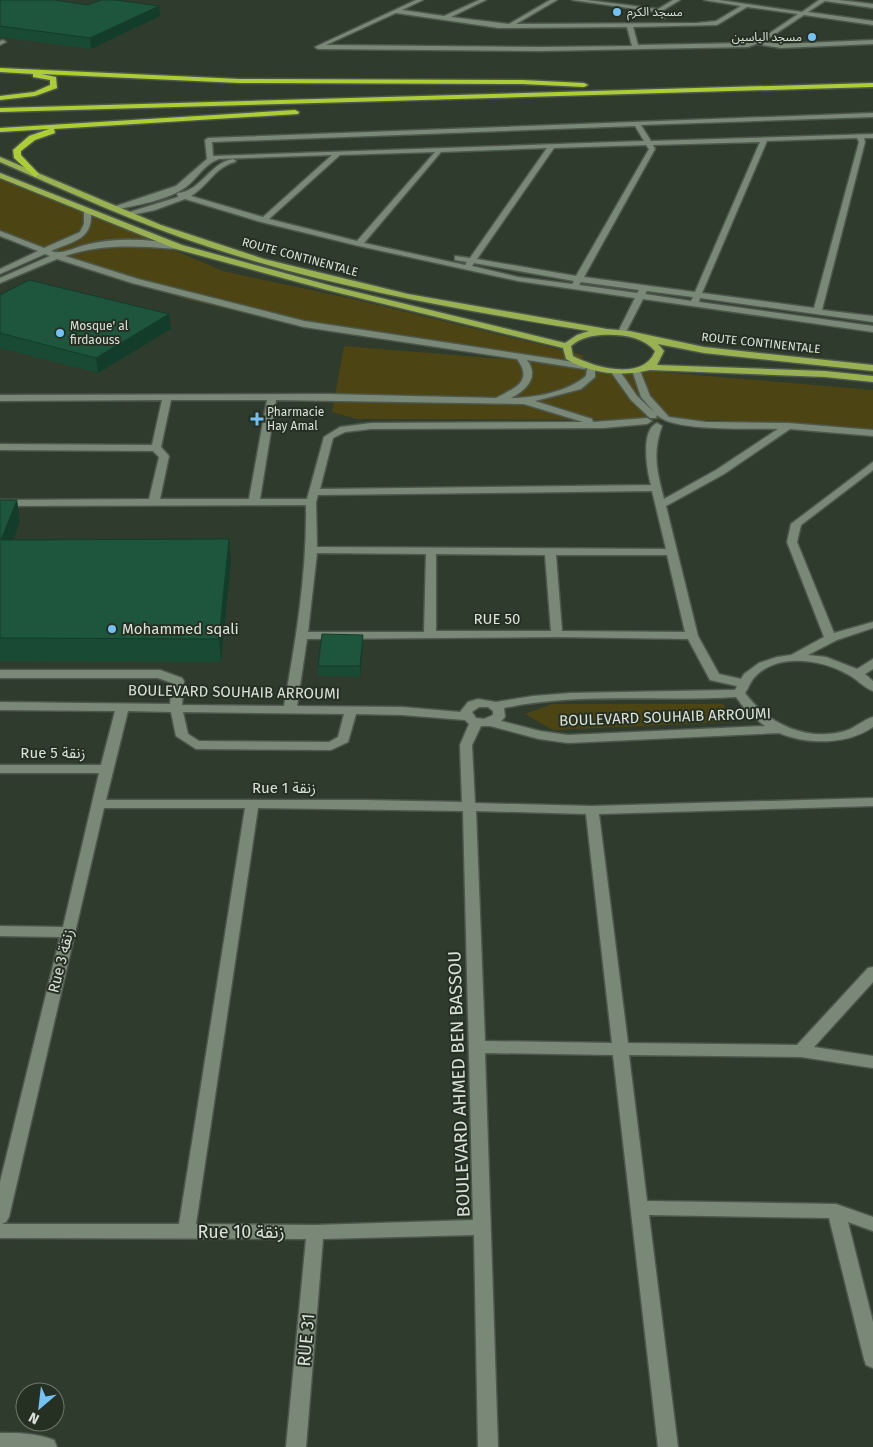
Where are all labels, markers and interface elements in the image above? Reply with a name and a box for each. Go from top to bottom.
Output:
place label: مسجد الكرم [627,5,683,21]
marker: مسجد الكرم [611,6,623,18]
place label: مسجد الياسين [732,30,802,44]
marker: مسجد الياسين [806,31,818,43]
street label: ROUTE CONTINENTALE [240,235,360,279]
place label: Mosque' al firdaouss [70,319,129,347]
marker: Mosque' al firdaouss [54,327,66,339]
street label: ROUTE CONTINENTALE [701,330,821,356]
place label: Pharmacie Hay Amal [267,405,324,433]
marker: Pharmacie Hay Amal [251,413,263,425]
street label: RUE 50 [474,610,520,628]
place label: Mohammed sqali [122,620,239,638]
marker: Mohammed sqali [106,623,118,635]
street label: BOULEVARD SOUHAIB ARROUMI [128,681,340,703]
street label: BOULEVARD SOUHAIB ARROUMI [559,704,771,730]
street label: Rue 5 زنقة [20,744,86,762]
street label: Rue 1 زنقة [252,779,316,797]
street label: Rue 3 زنقة [44,927,78,995]
street label: BOULEVARD AHMED BEN BASSOU [443,951,475,1217]
street label: Rue 10 زنقة [197,1221,285,1243]
street label: RUE 31 [293,1312,319,1368]
north arrow [15,1382,65,1432]
text: N [26,1408,42,1428]

